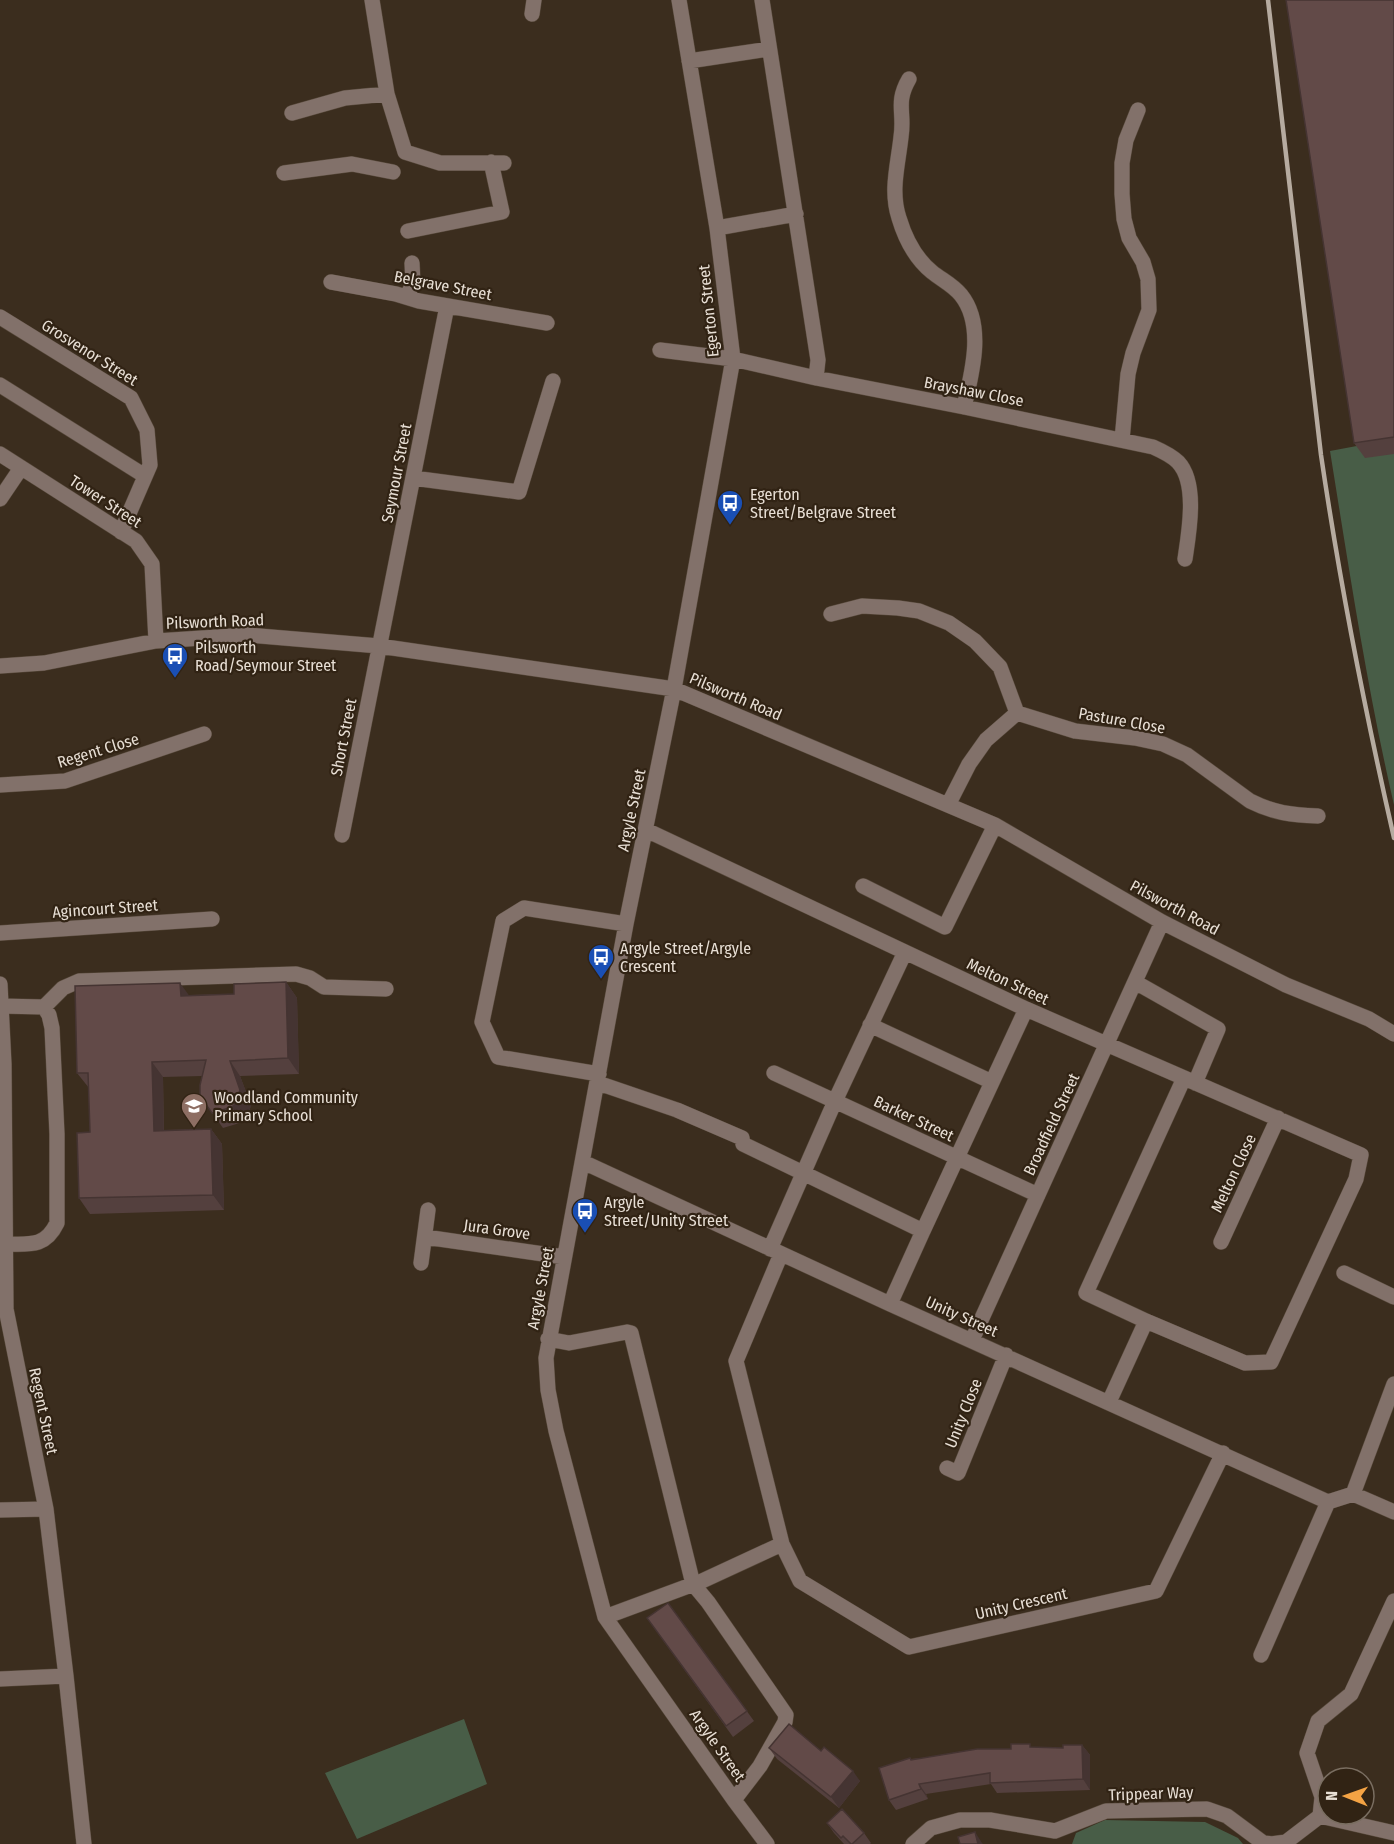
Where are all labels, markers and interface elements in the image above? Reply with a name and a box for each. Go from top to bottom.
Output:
street label: Egerton Street [694,263,723,358]
street label: Belgrave Street [392,267,494,304]
street label: Grosvenor Street [38,315,142,390]
street label: Brayshaw Close [923,373,1025,410]
street label: Seymour Street [378,421,416,524]
street label: Tower Street [66,471,146,532]
place label: Egerton Street/Belgrave Street [750,485,897,522]
bus stop icon: Egerton Street/Belgrave Street [715,488,745,526]
street label: Pilsworth Road [166,610,265,633]
place label: Pilsworth Road/Seymour Street [195,638,337,675]
bus stop icon: Pilsworth Road/Seymour Street [160,641,190,679]
street label: Pilsworth Road [687,668,785,724]
street label: Short Street [327,696,360,778]
street label: Pasture Close [1077,704,1167,737]
street label: Regent Close [55,729,141,772]
street label: Argyle Street [614,767,650,853]
street label: Pilsworth Road [1127,876,1223,939]
street label: Agincourt Street [52,895,159,922]
place label: Argyle Street/Argyle Crescent [620,939,751,976]
bus stop icon: Argyle Street/Argyle Crescent [586,942,616,980]
street label: Melton Street [964,954,1053,1009]
street label: Broadfield Street [1019,1069,1084,1178]
place label: Woodland Community Primary School [214,1088,359,1125]
school or university icon: Woodland Community Primary School [179,1091,209,1129]
street label: Barker Street [871,1092,958,1146]
street label: Melton Close [1207,1131,1260,1215]
place label: Argyle Street/Unity Street [604,1193,729,1230]
bus stop icon: Argyle Street/Unity Street [570,1196,600,1234]
street label: Jura Grove [462,1215,532,1244]
street label: Argyle Street [523,1245,558,1331]
street label: Unity Street [923,1292,1002,1341]
street label: Regent Street [25,1366,62,1457]
street label: Unity Close [941,1376,986,1451]
street label: Unity Crescent [973,1584,1070,1623]
street label: Argyle Street [686,1706,750,1786]
north arrow [1316,1766,1376,1826]
street label: Trippear Way [1108,1782,1195,1804]
text: N [1322,1791,1341,1801]

